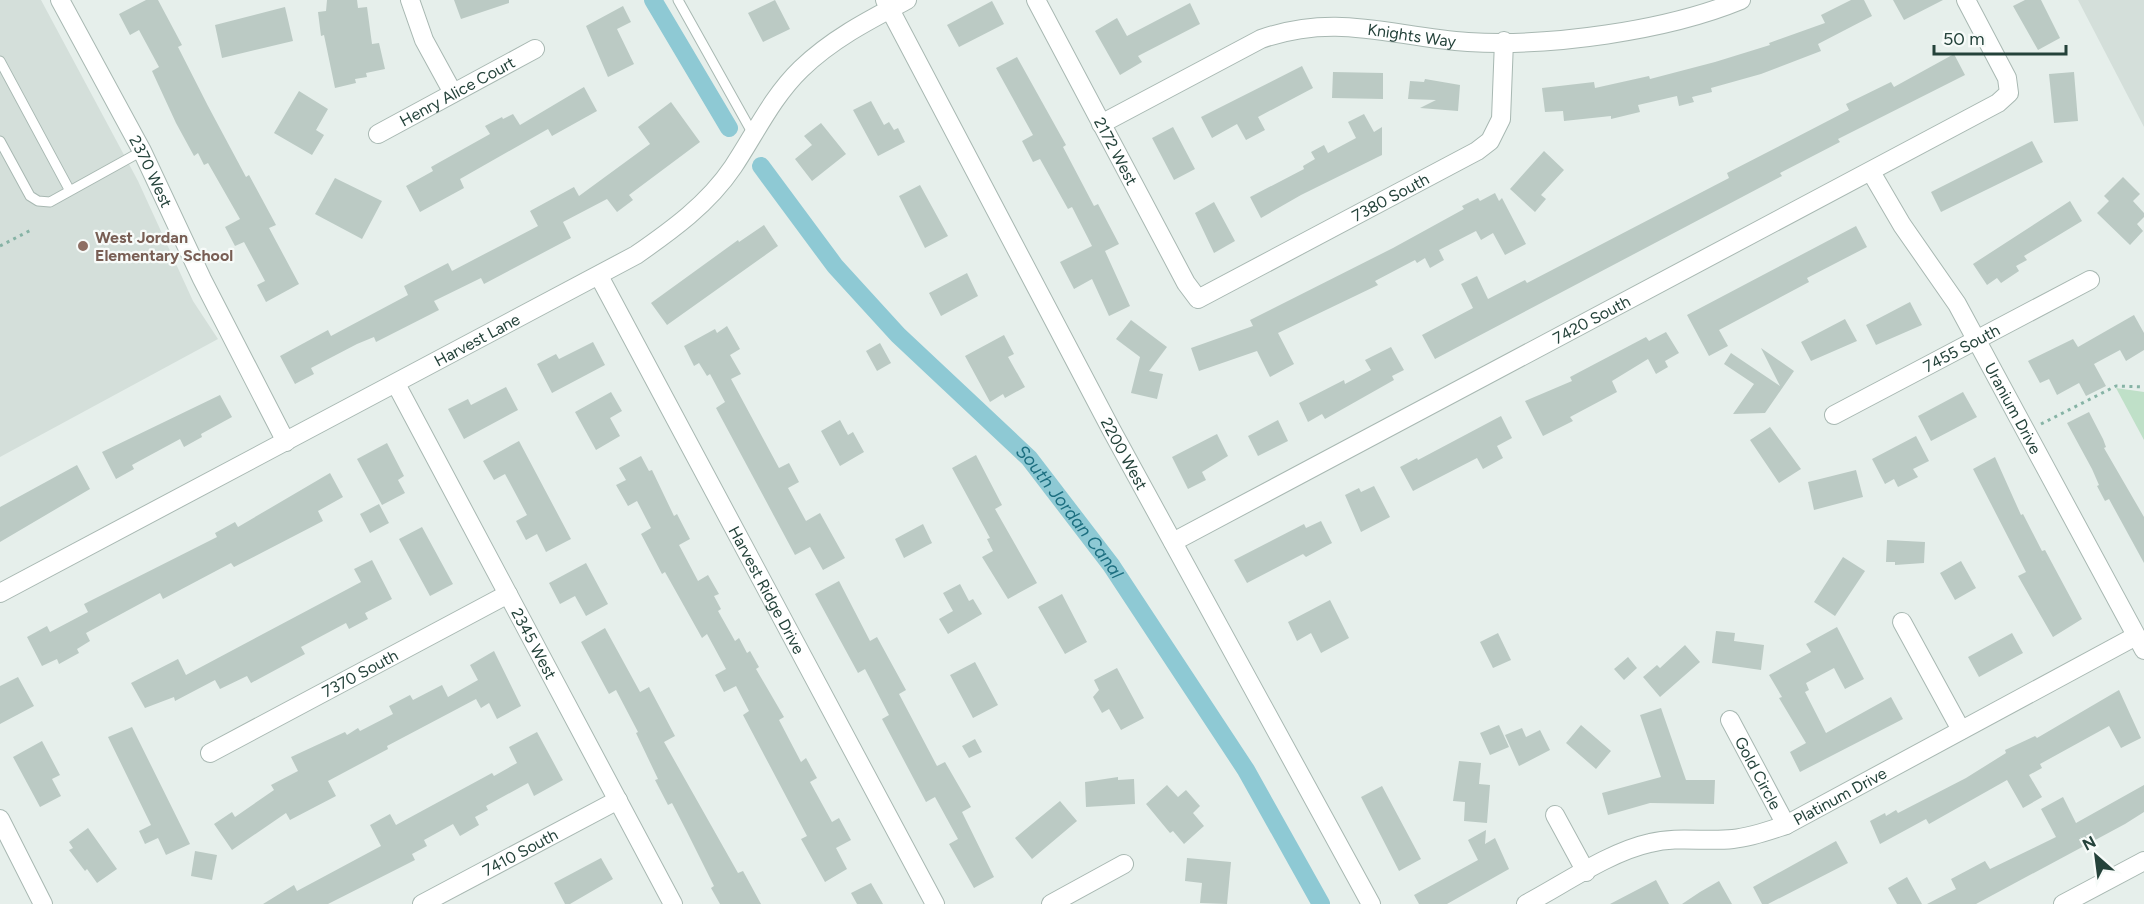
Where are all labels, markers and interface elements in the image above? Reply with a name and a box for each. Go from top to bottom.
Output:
scale bar [1934,18,2066,56]
street label: Knights Way [1366,19,1458,51]
text: 50 m [1943,28,1985,50]
street label: Henry Alice Court [396,52,518,130]
street label: 2172 West [1090,114,1142,188]
street label: 2370 West [126,132,176,210]
street label: 7380 South [1349,169,1432,225]
place label: West Jordan Elementary School [95,228,233,265]
marker: West Jordan Elementary School [76,239,90,253]
street label: 7420 South [1550,291,1633,348]
street label: Harvest Lane [431,309,523,370]
street label: 7455 South [1920,320,2003,376]
street label: Uranium Drive [1981,359,2046,457]
street label: 2200 West [1097,414,1152,493]
water label: South Jordan Canal [1011,440,1128,584]
street label: Harvest Ridge Drive [725,523,809,657]
street label: 2345 West [508,605,561,682]
street label: 7370 South [319,645,401,701]
street label: Gold Circle [1731,733,1786,813]
street label: Platinum Drive [1790,763,1890,829]
street label: 7410 South [479,824,561,880]
north arrow [2066,826,2126,886]
text: N [2079,832,2099,854]

